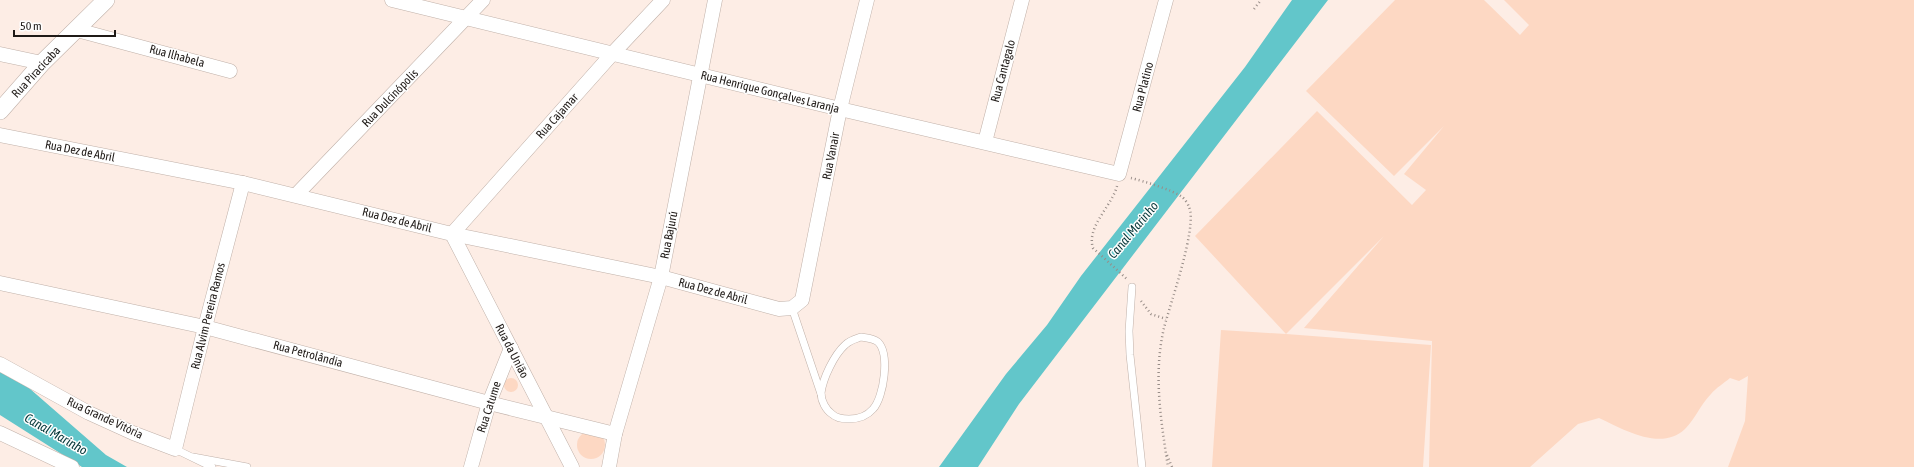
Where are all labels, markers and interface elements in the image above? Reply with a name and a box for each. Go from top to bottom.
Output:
scale bar [14,12,115,38]
text: 50 m [20,19,42,33]
street label: Rua Cantagalo [988,38,1018,104]
street label: Rua Ilhabela [148,42,206,70]
street label: Rua Piracicaba [9,44,63,100]
street label: Rua Platino [1130,60,1156,114]
street label: Rua Dulcinópolis [359,66,421,130]
street label: Rua Henrique Gonçalves Laranja [699,68,841,116]
street label: Rua Cajamar [533,90,581,142]
street label: Rua Vanair [820,131,843,181]
street label: Rua Dez de Abril [44,137,117,165]
water label: Canal Marinho [1105,198,1161,262]
street label: Rua Dez de Abril [361,205,434,236]
street label: Rua Bajurú [658,210,681,260]
street label: Rua Alvim Pereira Ramos [188,261,228,371]
street label: Rua Dez de Abril [677,275,750,307]
street label: Rua da União [492,322,532,381]
street label: Rua Petrolândia [272,338,344,370]
street label: Rua Catume [474,379,504,435]
street label: Rua Grande Vitória [65,394,145,442]
water label: Canal Marinho [22,410,90,458]

